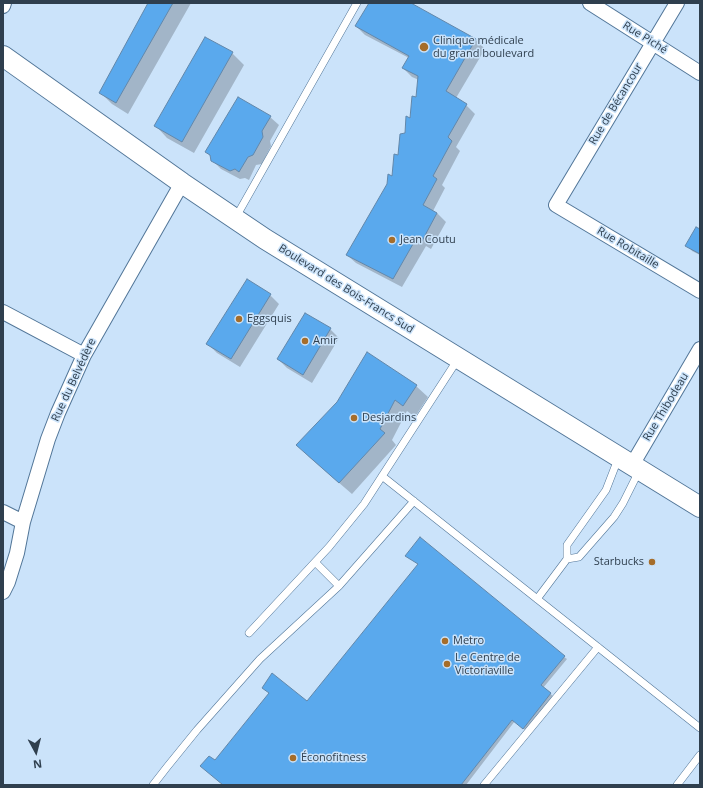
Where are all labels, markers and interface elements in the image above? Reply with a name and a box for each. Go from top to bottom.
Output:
street label: Rue Piché [620,19,670,57]
place label: Clinique médicale du grand boulevard [433,34,534,60]
marker: Clinique médicale du grand boulevard [418,41,430,53]
street label: Rue de Bécancour [586,61,646,147]
street label: Rue Robitaille [595,224,661,272]
place label: Jean Coutu [400,233,456,247]
marker: Jean Coutu [387,235,397,245]
street label: Boulevard des Bois-Francs Sud [276,242,416,336]
place label: Eggsquis [247,312,292,326]
marker: Eggsquis [234,314,244,324]
place label: Amir [313,334,337,348]
street label: Rue du Belvédère [49,336,99,424]
marker: Amir [300,336,310,346]
street label: Rue Thibodeau [640,370,692,444]
place label: Desjardins [362,411,416,425]
marker: Desjardins [349,413,359,423]
place label: Starbucks [594,555,644,569]
marker: Starbucks [647,557,657,567]
place label: Metro [453,634,484,648]
marker: Metro [440,636,450,646]
place label: Le Centre de Victoriaville [455,651,520,677]
marker: Le Centre de Victoriaville [442,659,452,669]
north arrow [16,732,56,772]
place label: Éconofitness [301,751,366,765]
marker: Éconofitness [288,753,298,763]
text: N [32,756,43,772]

